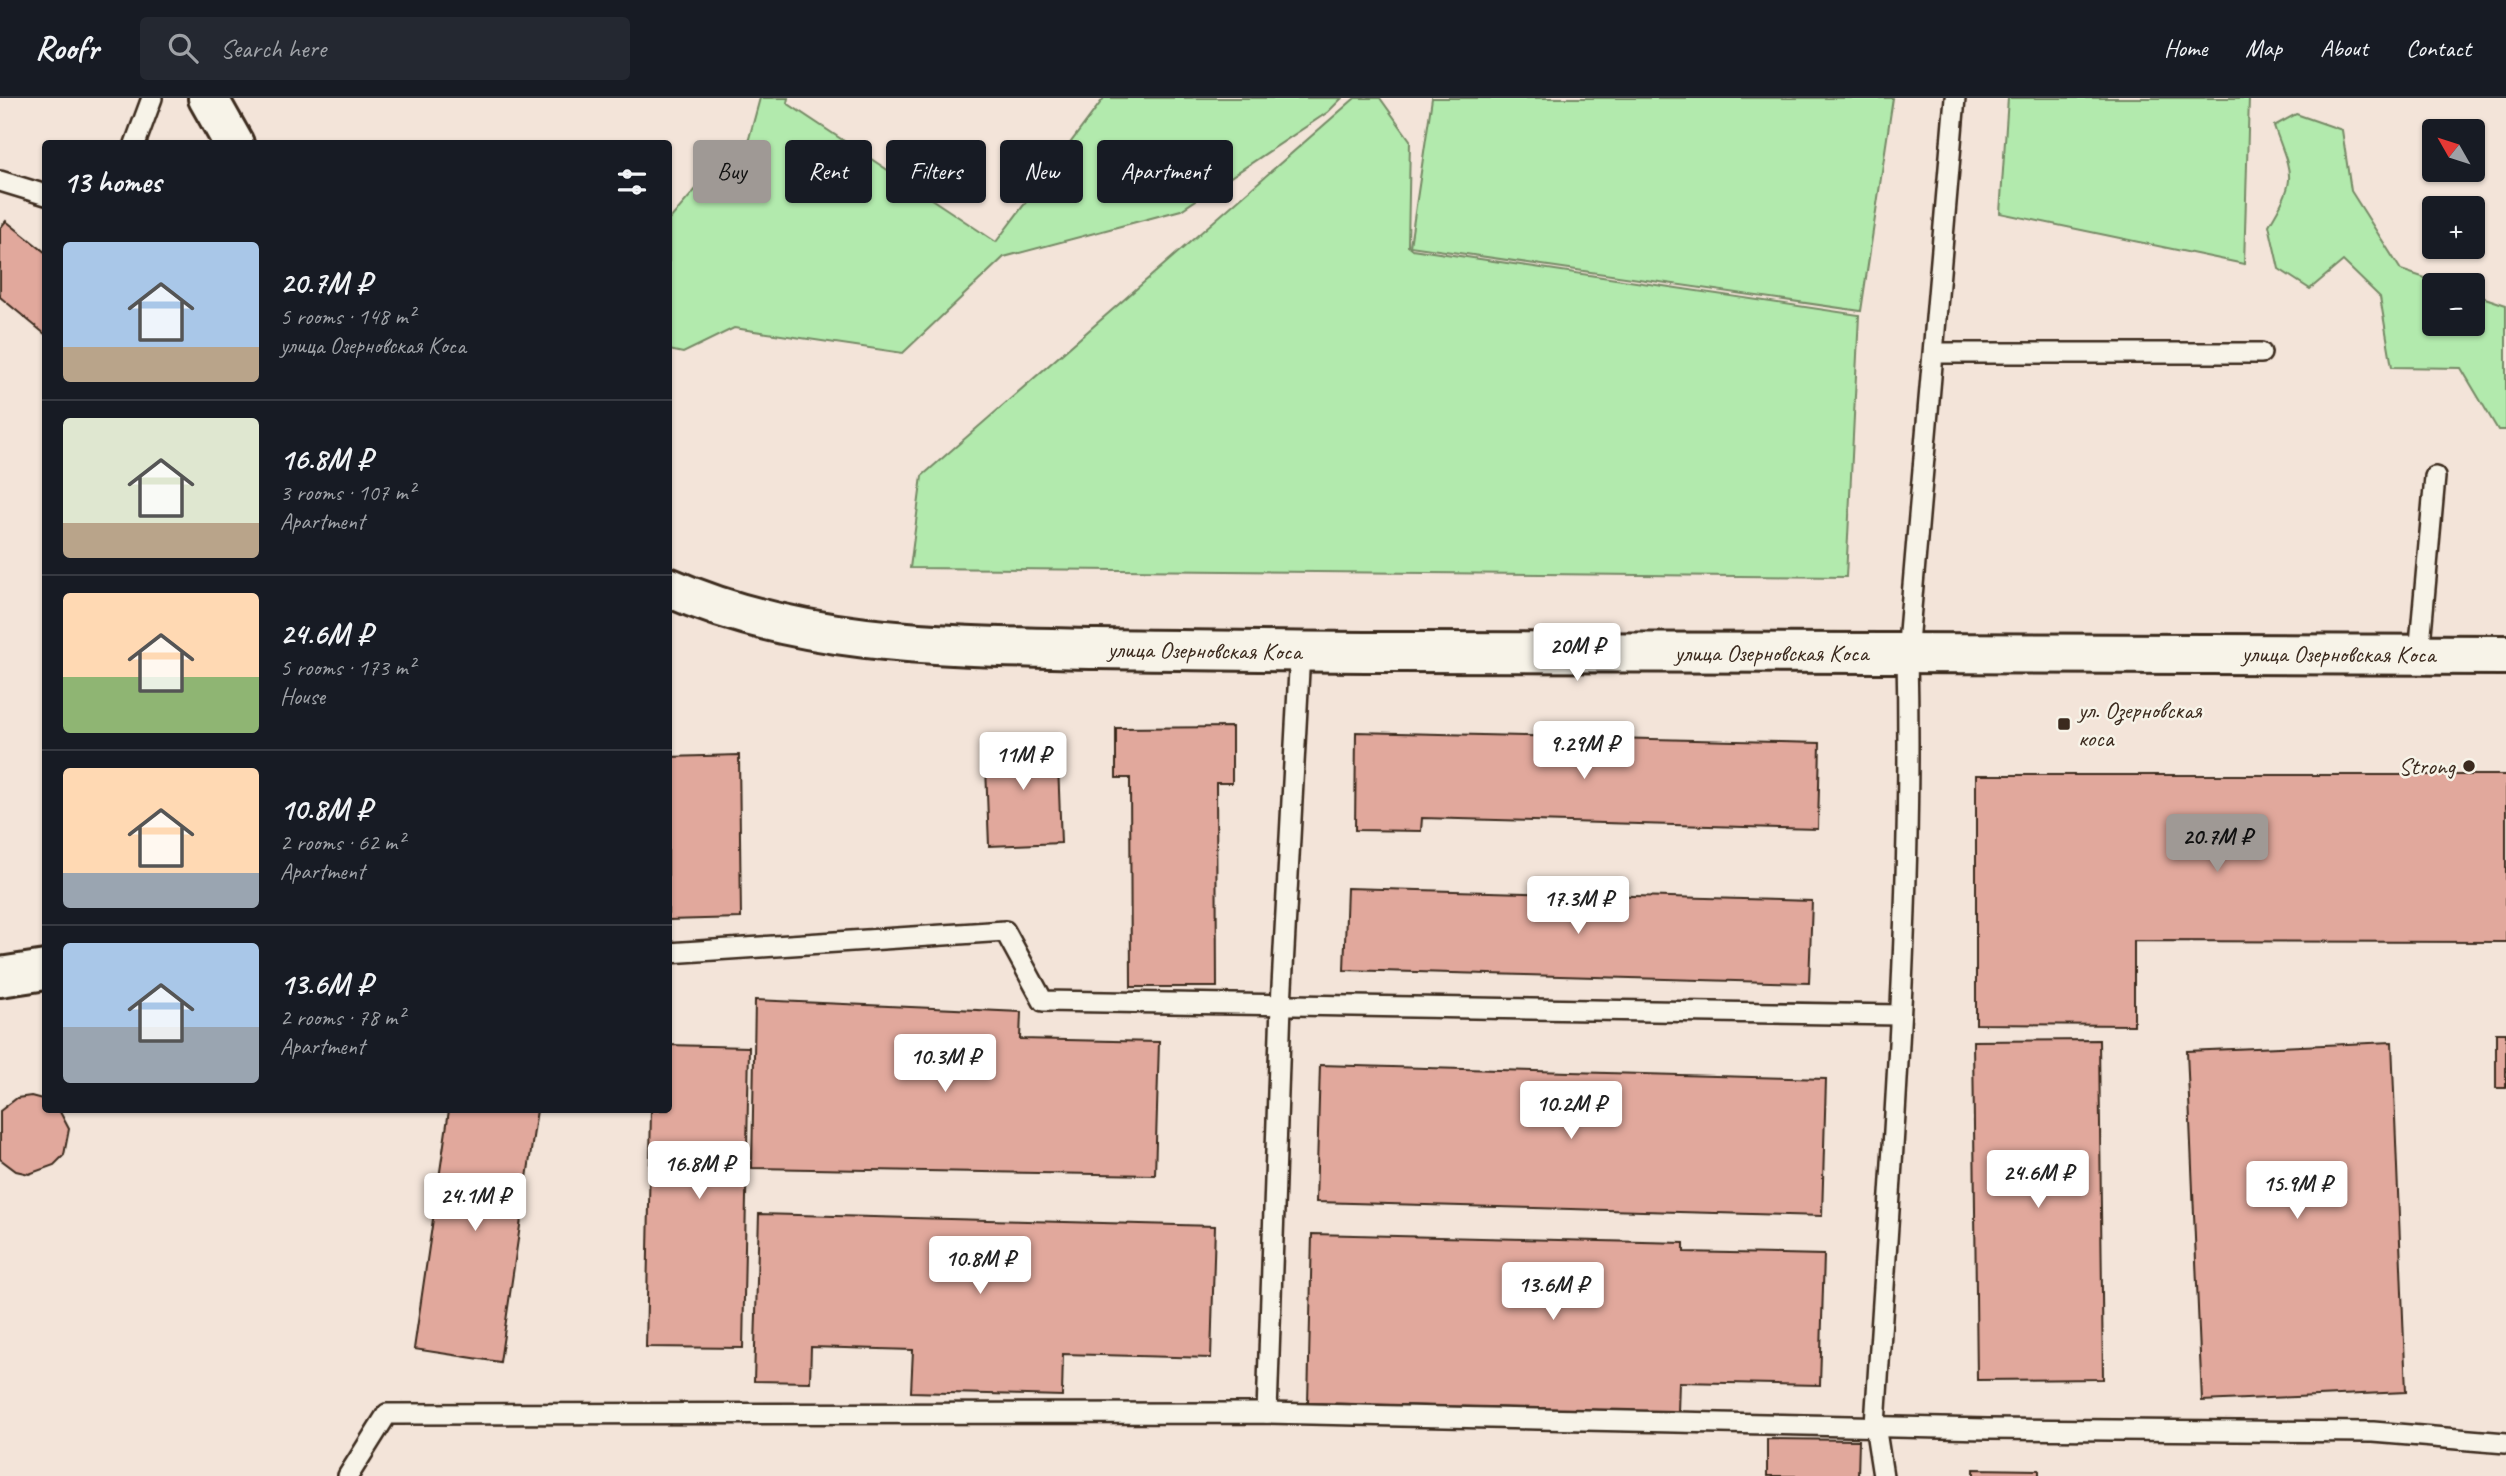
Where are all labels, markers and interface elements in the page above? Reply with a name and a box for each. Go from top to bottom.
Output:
search box [140,17,630,80]
text: Roofr [35,27,98,69]
icon: search [164,29,202,67]
text: Search here [220,32,326,65]
text: Home [2164,33,2207,63]
text: Map [2245,33,2282,63]
text: About [2320,33,2368,63]
text: Contact [2406,33,2471,63]
north arrow [2422,119,2485,182]
map controls [2422,119,2485,336]
chip: Buy [693,140,771,203]
chip: Rent [785,140,872,203]
chip: Filters [886,140,986,203]
chip: New [1000,140,1083,203]
chip: Apartment [1097,140,1233,203]
text: 13 homes [63,163,161,201]
icon: filters [613,163,651,201]
button: + [2422,196,2485,259]
text: 20.7M ₽ [280,264,371,302]
icon: home [119,270,203,354]
button: − [2422,273,2485,336]
text: 5 rooms · 148 m² [280,302,415,331]
text: улица Озерновская Коса [280,331,466,360]
text: 16.8M ₽ [280,440,372,478]
icon: home [119,446,203,530]
text: 3 rooms · 107 m² [280,478,415,507]
text: Apartment [280,507,365,536]
text: 24.6M ₽ [280,615,372,653]
icon: home [119,621,203,705]
pin: 20M ₽ [1528,624,1626,683]
text: 20M ₽ [1550,631,1604,660]
street label: улица Озерновская Коса [1105,634,1304,667]
street label: улица Озерновская Коса [1672,638,1870,668]
street label: улица Озерновская Коса [2239,639,2438,669]
text: 5 rooms · 173 m² [280,653,415,682]
text: House [280,682,325,711]
place label: ул. Озерновская коса [2076,695,2203,753]
marker: ул. Озерновская коса [2056,716,2072,732]
pin: 9.29M ₽ [1519,722,1649,781]
text: 9.29M ₽ [1549,729,1619,758]
pin: 11M ₽ [974,732,1072,792]
text: 11M ₽ [996,740,1050,769]
place label: Strong [2398,751,2456,781]
marker: Strong [2461,758,2477,774]
text: 10.8M ₽ [280,790,371,828]
icon: home [119,796,203,880]
pin: 20.7M ₽ [2152,814,2282,874]
text: 20.7M ₽ [2182,822,2252,851]
text: 2 rooms · 62 m² [280,828,404,857]
text: Apartment [280,857,365,886]
pin: 17.3M ₽ [1513,876,1643,936]
text: 17.3M ₽ [1543,884,1613,913]
text: 13.6M ₽ [280,965,372,1003]
icon: home [119,971,203,1055]
text: 2 rooms · 78 m² [280,1003,404,1032]
text: Apartment [280,1032,365,1061]
pin: 10.3M ₽ [880,1034,1010,1094]
text: 10.3M ₽ [910,1042,980,1071]
pin: 10.2M ₽ [1506,1082,1636,1141]
text: 10.2M ₽ [1536,1089,1606,1118]
pin: 16.8M ₽ [634,1142,764,1201]
text: 16.8M ₽ [664,1149,734,1178]
pin: 24.6M ₽ [1973,1150,2103,1210]
text: 24.6M ₽ [2003,1158,2073,1187]
pin: 15.9M ₽ [2232,1162,2362,1221]
text: 15.9M ₽ [2262,1169,2332,1198]
pin: 24.1M ₽ [410,1174,540,1233]
text: 24.1M ₽ [440,1181,510,1210]
pin: 10.8M ₽ [915,1236,1045,1296]
text: 10.8M ₽ [945,1244,1015,1273]
pin: 13.6M ₽ [1488,1262,1618,1322]
text: 13.6M ₽ [1518,1270,1588,1299]

